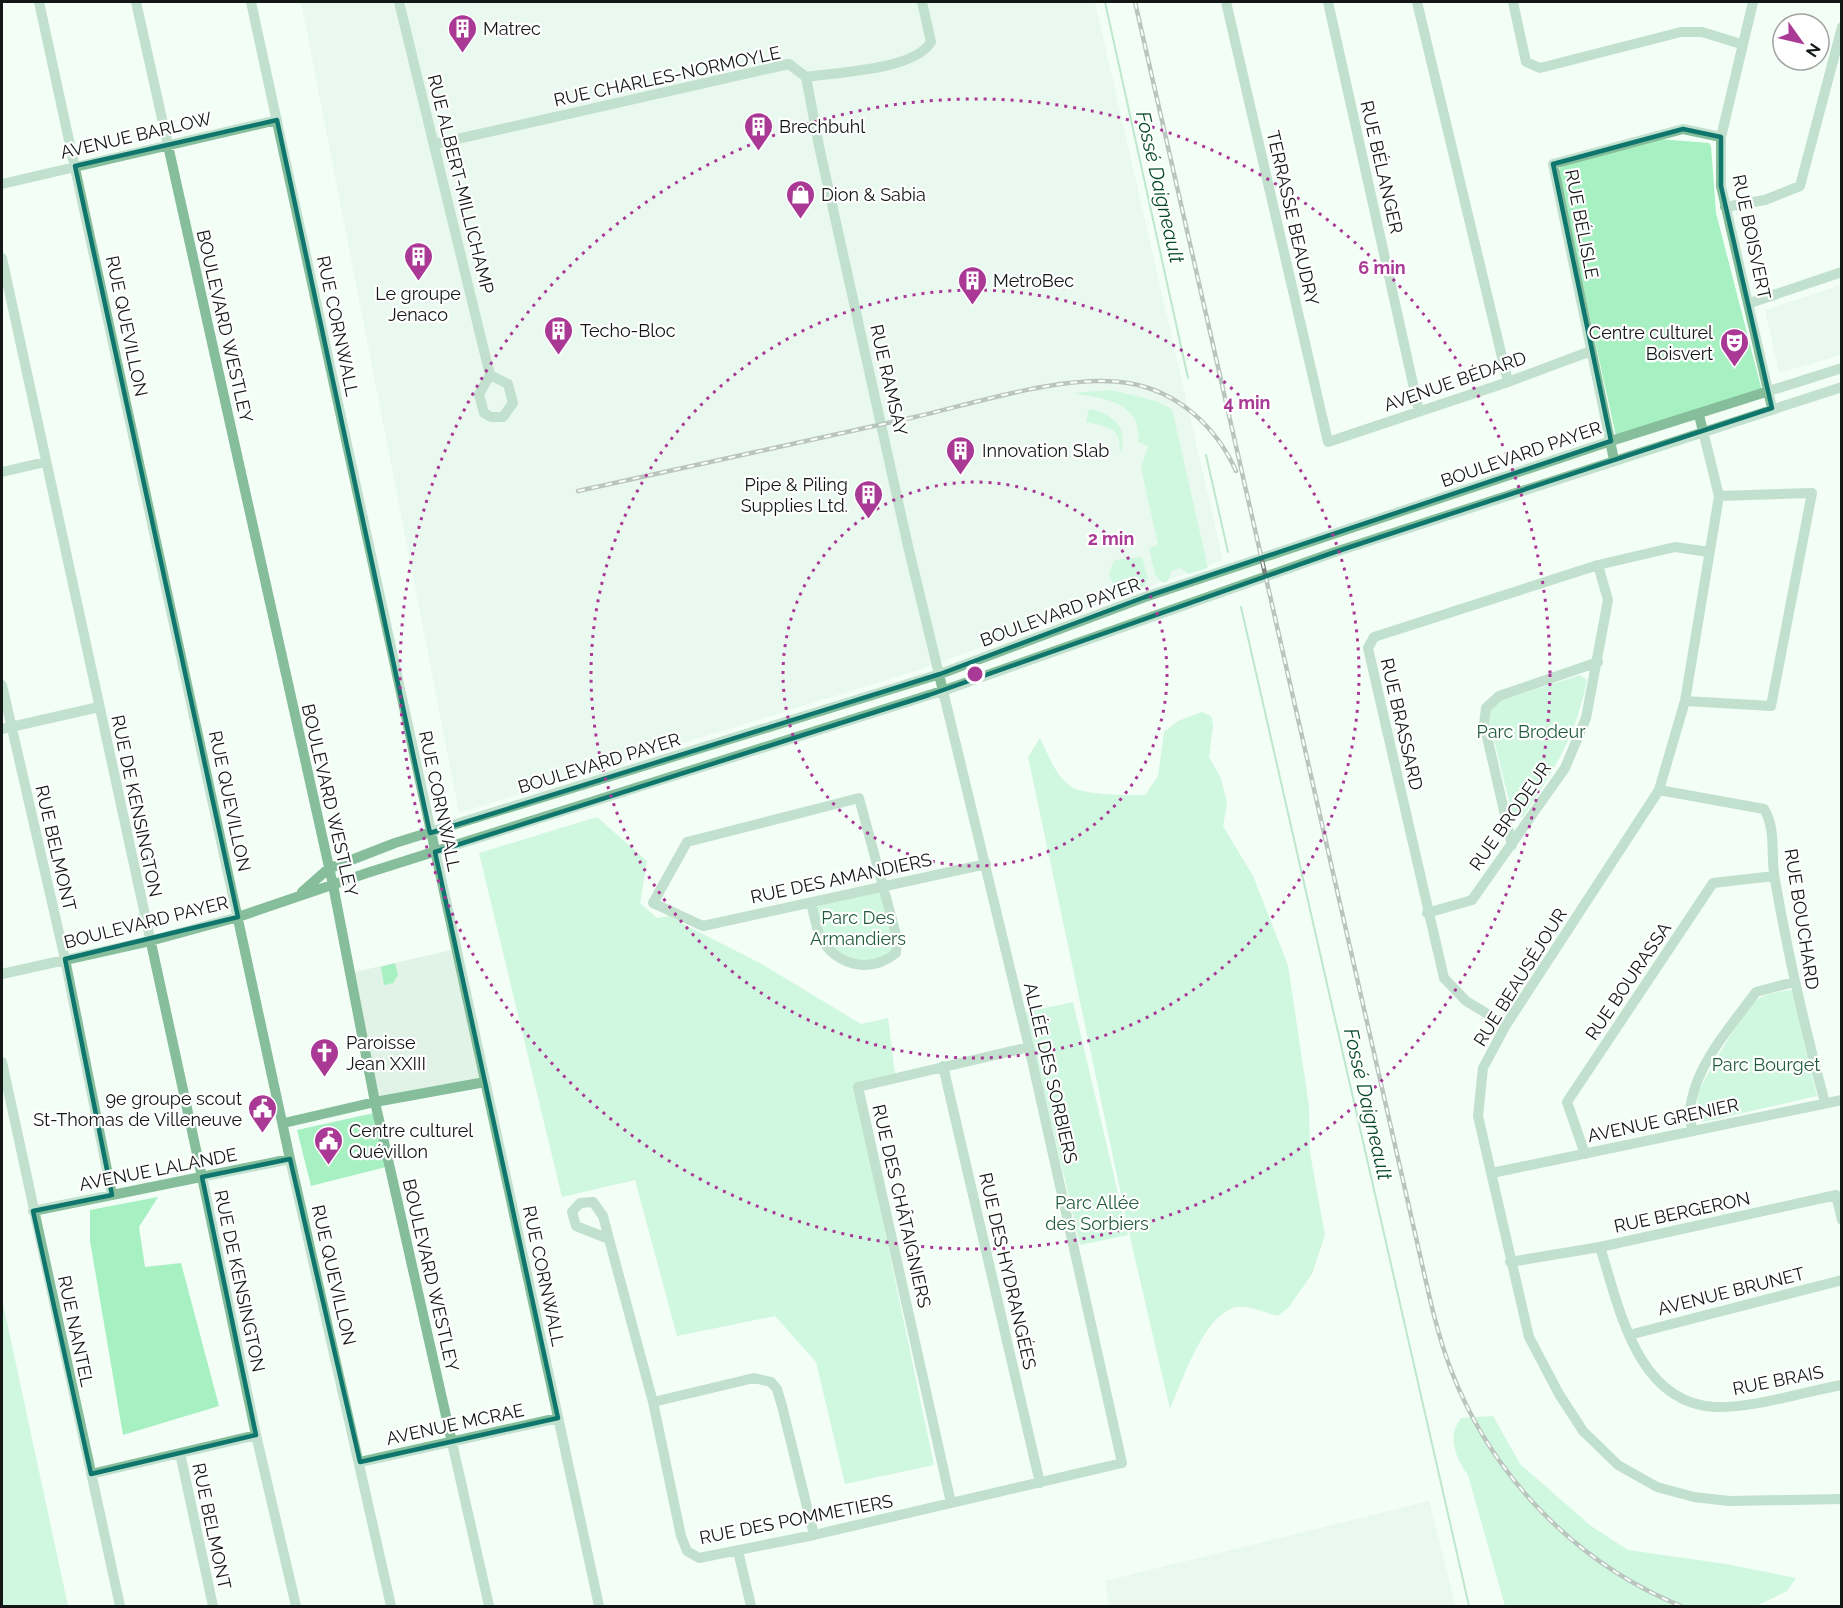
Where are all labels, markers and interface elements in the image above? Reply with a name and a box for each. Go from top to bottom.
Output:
building icon: Matrec [446,12,478,54]
north arrow [1771,12,1831,72]
place label: Matrec [483,18,541,39]
text: N [1802,40,1824,60]
street label: RUE CHARLES-NORMOYLE [552,42,782,110]
street label: RUE ALBERT-MILLICHAMP [424,72,498,296]
street label: RUE BÉLANGER [1356,98,1409,236]
street label: AVENUE BARLOW [58,107,214,163]
water label: Fossé Daigneault [1131,109,1189,266]
building icon: Brechbuhl [742,110,774,152]
place label: Brechbuhl [779,116,865,137]
street label: TERRASSE BEAUDRY [1263,129,1323,308]
street label: RUE BÉLISLE [1561,167,1604,281]
street label: RUE BOISVERT [1728,173,1776,301]
shop icon: Dion & Sabia [784,178,816,220]
place label: Dion & Sabia [821,184,926,205]
street label: BOULEVARD WESTLEY [193,228,257,425]
building icon: Le groupe Jenaco [402,240,434,282]
street label: RUE QUEVILLON [102,254,152,398]
street label: RUE CORNWALL [313,254,363,399]
text: 6 min [1358,257,1406,278]
building icon: MetroBec [956,264,988,306]
place label: MetroBec [993,270,1074,291]
place label: Le groupe Jenaco [375,283,461,325]
building icon: Techo-Bloc [543,314,575,356]
place label: Techo-Bloc [580,320,676,341]
street label: RUE RAMSAY [866,322,912,438]
place label: Centre culturel Boisvert [1589,322,1713,364]
theatre icon: Centre culturel Boisvert [1718,326,1750,368]
street label: AVENUE BÉDARD [1381,346,1529,415]
text: 4 min [1224,392,1270,413]
street label: BOULEVARD PAYER [1438,417,1604,491]
building icon: Innovation Slab [945,434,977,476]
place label: Innovation Slab [982,440,1109,461]
place label: Pipe & Piling Supplies Ltd. [741,474,848,516]
building icon: Pipe & Piling Supplies Ltd. [853,478,885,520]
text: 2 min [1088,528,1134,549]
street label: BOULEVARD PAYER [977,573,1143,651]
street label: RUE BRASSARD [1377,656,1427,792]
centre of rings [965,664,985,684]
street label: BOULEVARD WESTLEY [298,702,362,899]
street label: RUE DE KENSINGTON [107,713,167,899]
park label: Parc Brodeur [1477,721,1586,742]
street label: BOULEVARD PAYER [515,728,683,798]
street label: RUE QUEVILLON [205,729,255,873]
street label: RUE CORNWALL [415,729,465,874]
street label: RUE BRODEUR [1465,758,1555,874]
street label: RUE BELMONT [31,783,81,913]
street label: RUE BOUCHARD [1780,847,1824,991]
street label: RUE DES AMANDIERS [749,849,934,907]
street label: BOULEVARD PAYER [62,891,231,953]
street label: RUE BEAUSÉJOUR [1468,904,1571,1050]
park label: Parc Des Armandiers [810,907,906,949]
street label: RUE BOURASSA [1581,918,1675,1044]
street label: ALLÉE DES SORBIERS [1020,980,1083,1166]
water label: Fossé Daigneault [1339,1026,1397,1183]
place label: Paroisse Jean XXIII [346,1032,426,1074]
church icon: Paroisse Jean XXIII [309,1036,341,1078]
park label: Parc Bourget [1712,1054,1820,1075]
place label: 9e groupe scout St-Thomas de Villeneuve [33,1088,242,1130]
public building icon: 9e groupe scout St-Thomas de Villeneuve [247,1092,279,1134]
street label: AVENUE GRENIER [1585,1094,1741,1146]
street label: RUE DES CHÂTAIGNIERS [868,1102,937,1310]
place label: Centre culturel Quévillon [349,1120,473,1162]
public building icon: Centre culturel Quévillon [312,1124,344,1166]
street label: AVENUE LALANDE [77,1143,239,1195]
street label: RUE DES HYDRANGÉES [975,1170,1042,1372]
street label: BOULEVARD WESTLEY [399,1177,463,1374]
street label: RUE BERGERON [1612,1187,1752,1237]
street label: RUE DE KENSINGTON [210,1188,270,1374]
park label: Parc Allée des Sorbiers [1045,1192,1149,1234]
street label: RUE QUEVILLON [308,1203,360,1347]
street label: RUE CORNWALL [519,1204,569,1349]
street label: AVENUE BRUNET [1655,1263,1807,1319]
street label: RUE NANTEL [54,1273,98,1389]
street label: RUE BRAIS [1731,1361,1825,1399]
street label: AVENUE MCRAE [384,1399,526,1449]
street label: RUE BELMONT [188,1461,236,1591]
street label: RUE DES POMMETIERS [698,1490,895,1548]

